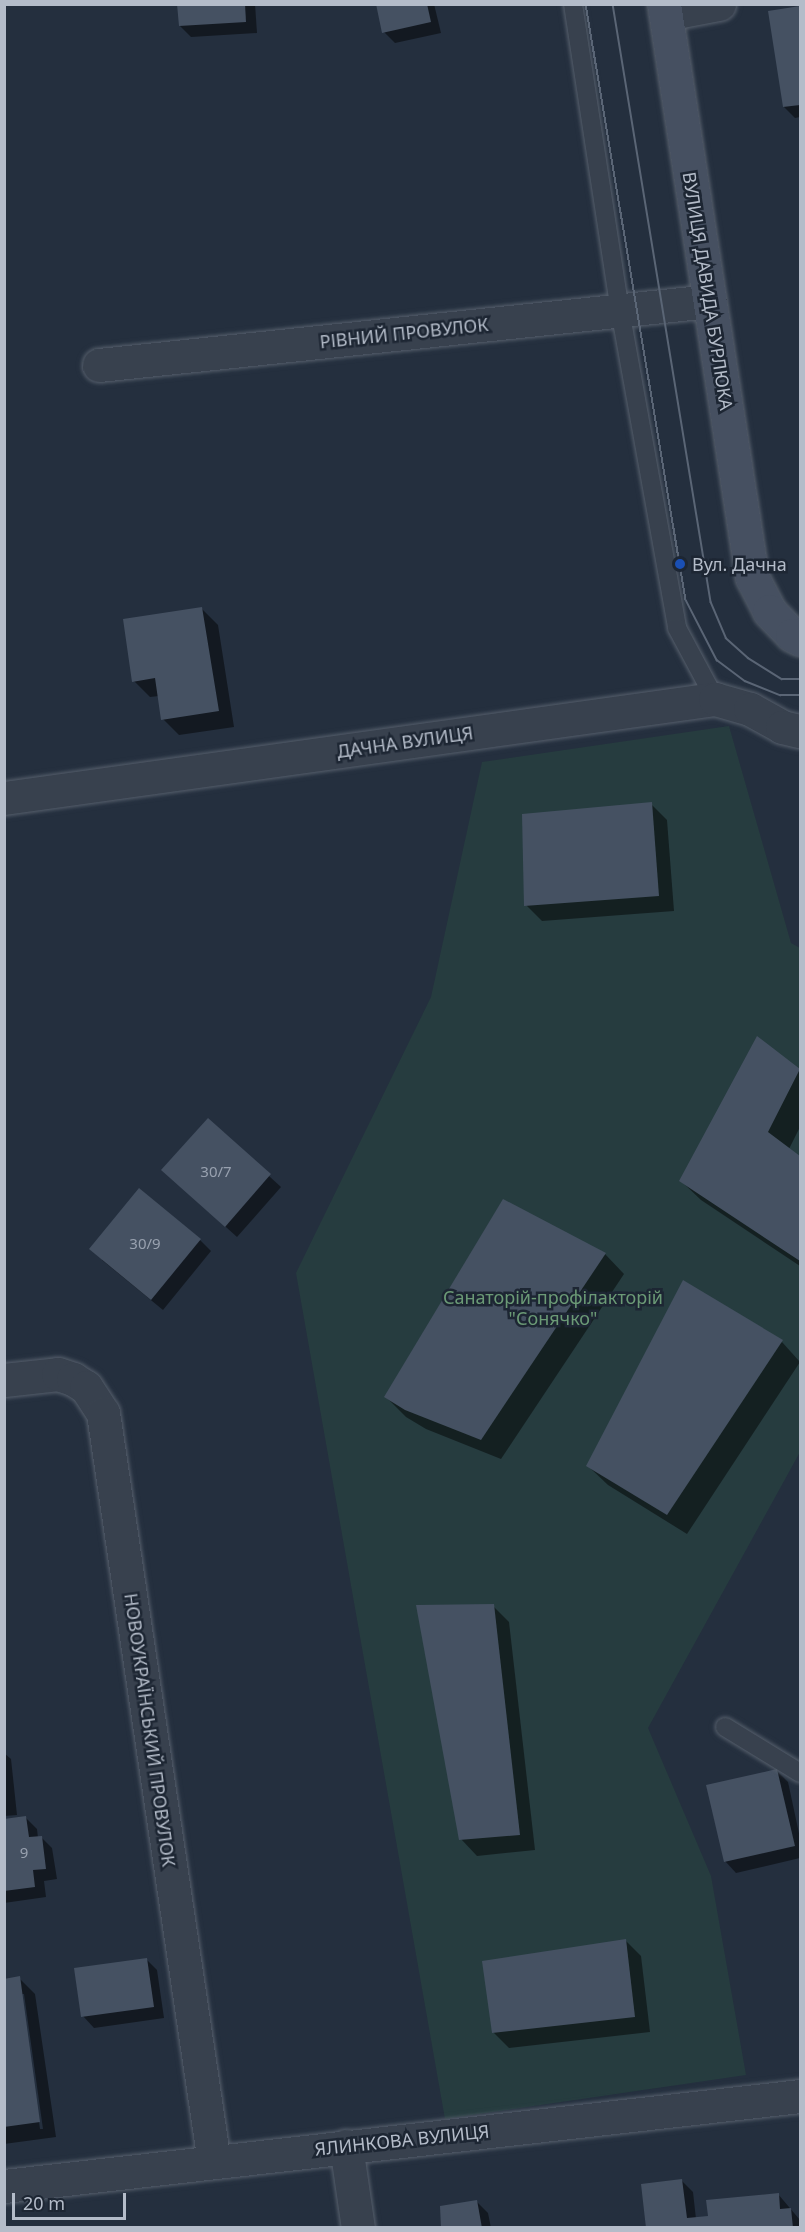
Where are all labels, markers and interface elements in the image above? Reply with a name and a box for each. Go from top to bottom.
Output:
street label: ВУЛИЦЯ ДАВИДА БУРЛЮКА [678,170,738,412]
street label: РІВНИЙ ПРОВУЛОК [319,313,489,353]
place label: Вул. Дачна [692,553,787,575]
marker: Вул. Дачна [673,557,687,571]
street label: ДАЧНА ВУЛИЦЯ [336,722,474,762]
house number: 30/7 [200,1163,232,1181]
house number: 30/9 [129,1235,161,1253]
park label: Санаторій-профілакторій "Сонячко" [443,1287,663,1330]
street label: НОВОУКРАЇНСЬКИЙ ПРОВУЛОК [120,1592,180,1868]
house number: 9 [20,1844,28,1862]
street label: ЯЛИНКОВА ВУЛИЦЯ [314,2120,490,2160]
scale bar [15,2181,129,2219]
text: 20 m [23,2191,65,2215]

